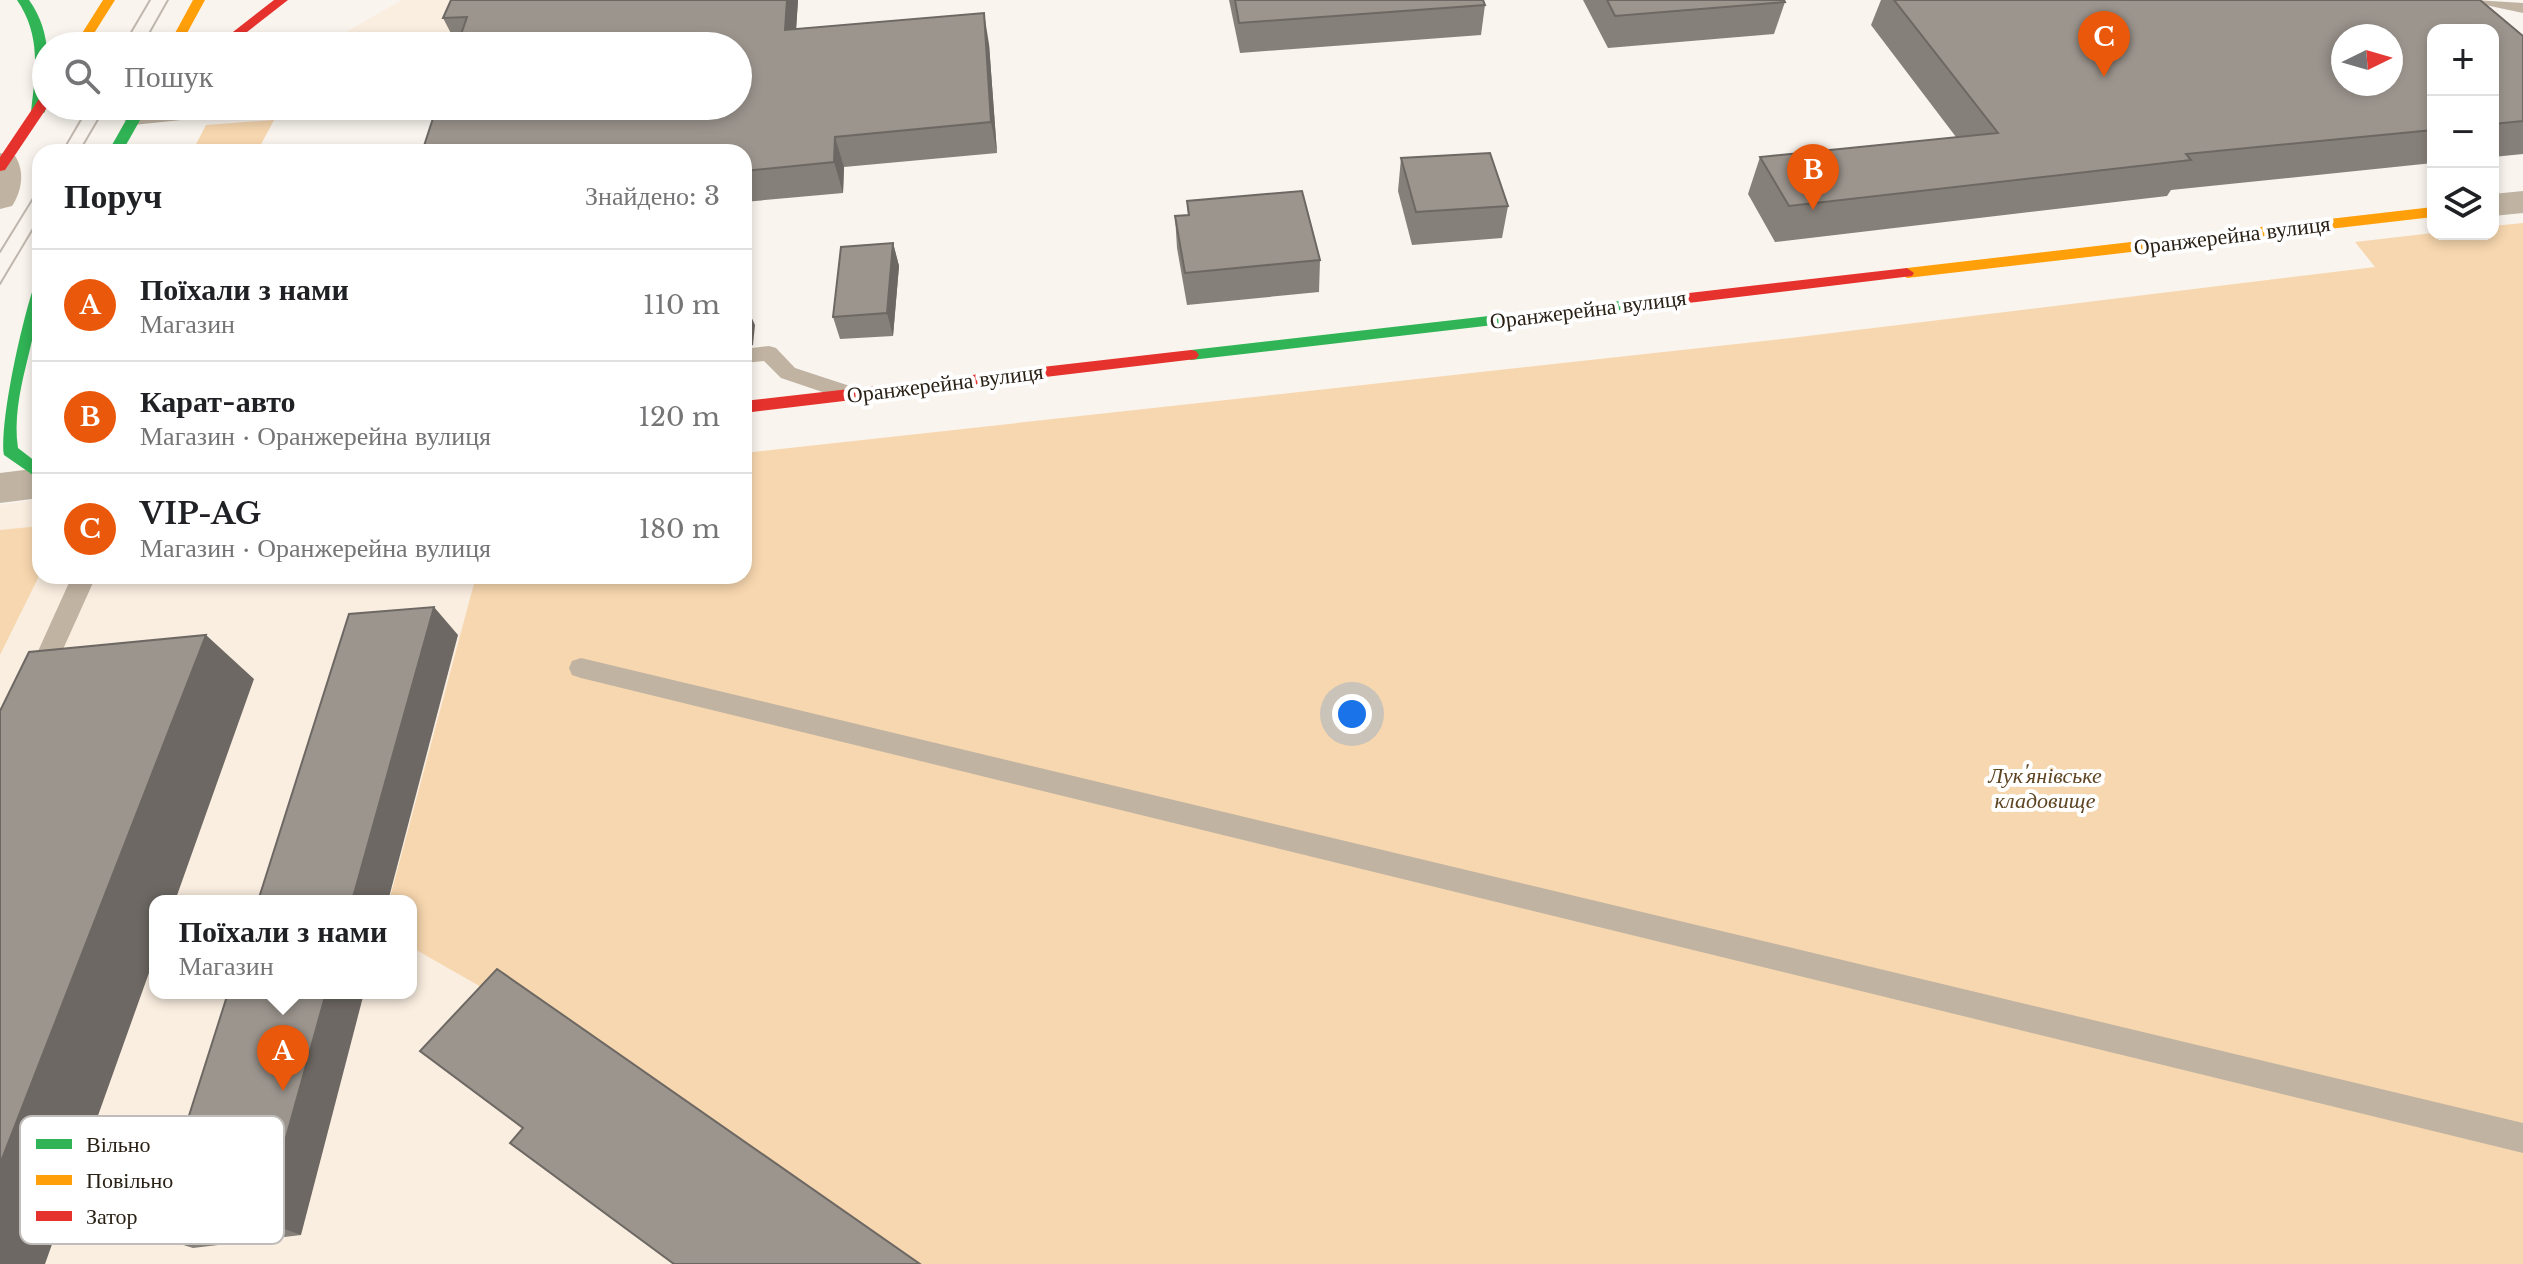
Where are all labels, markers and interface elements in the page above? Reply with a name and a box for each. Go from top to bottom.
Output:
pin: C [2078,11,2130,77]
north arrow [2331,24,2403,96]
map controls [2427,24,2499,240]
button: + [2427,24,2499,96]
search box [32,32,752,120]
icon: search [60,54,104,98]
text: Пошук [124,58,213,95]
button: − [2427,96,2499,168]
pin: B [1787,144,1839,210]
button: layers [2427,168,2499,240]
text: Поруч [64,175,162,217]
text: Знайдено: 3 [585,180,720,212]
street label: Оранжерейна вулиця [2132,210,2332,261]
text: Поїхали з нами [140,271,349,308]
street label: Оранжерейна вулиця [1488,284,1688,335]
text: A [79,289,101,321]
text: 110 m [643,289,720,321]
text: Магазин [140,308,235,340]
street label: Оранжерейна вулиця [845,358,1045,409]
text: Карат-авто [140,383,296,420]
text: B [80,401,100,433]
text: 120 m [638,401,720,433]
text: Магазин · Оранжерейна вулиця [140,420,491,452]
text: VIP-AG [140,495,261,532]
text: C [79,513,101,545]
text: 180 m [639,513,720,545]
text: Магазин · Оранжерейна вулиця [140,532,491,564]
your location [1332,694,1372,734]
park label: Лукʼянівське кладовище [1987,762,2102,814]
popup [149,895,417,999]
text: Поїхали з нами [179,913,387,950]
text: Магазин [179,950,274,982]
pin: A [257,1025,309,1091]
legend [20,1116,284,1244]
text: Вільно [86,1131,151,1158]
text: Повільно [86,1167,173,1194]
text: Затор [86,1203,138,1230]

